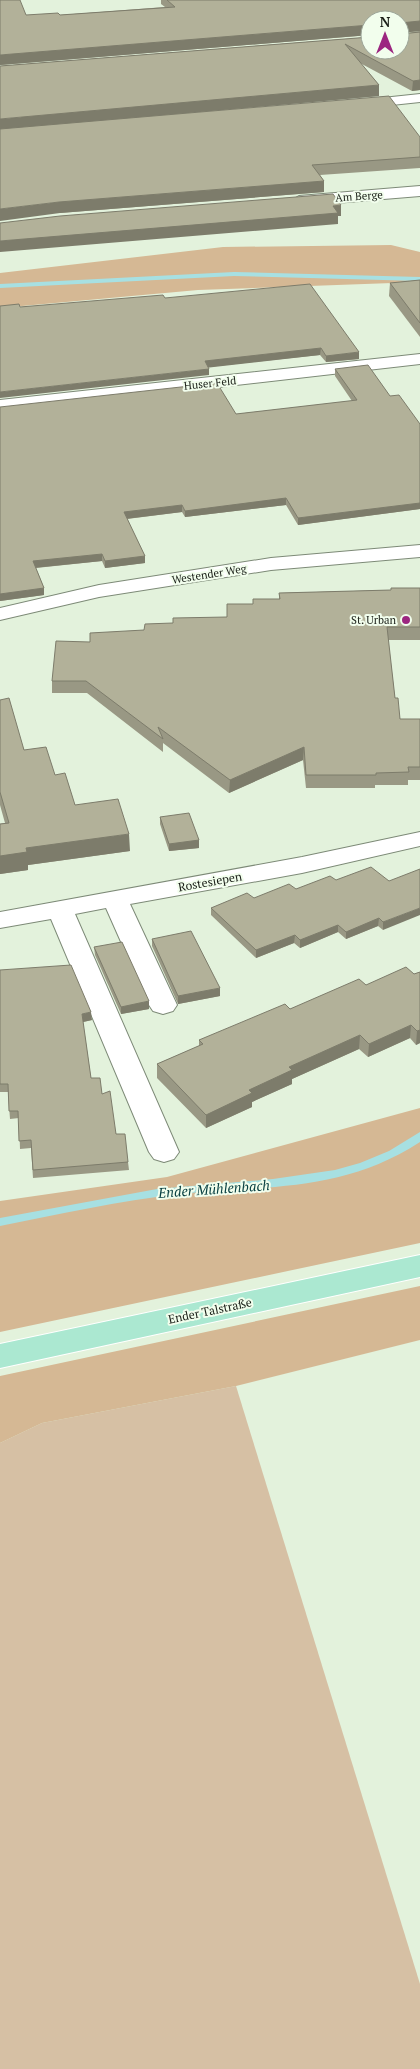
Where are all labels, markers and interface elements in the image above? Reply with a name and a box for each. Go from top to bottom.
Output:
north arrow [360,10,410,60]
text: N [380,12,391,31]
street label: Am Berge [335,187,384,205]
street label: Huser Feld [183,373,237,393]
street label: Westender Weg [171,561,248,587]
place label: St. Urban [351,613,396,627]
marker: St. Urban [400,614,412,626]
street label: Rostesiepen [177,869,243,894]
water label: Ender Mühlenbach [156,1175,270,1202]
street label: Ender Talstraße [167,1294,253,1327]

